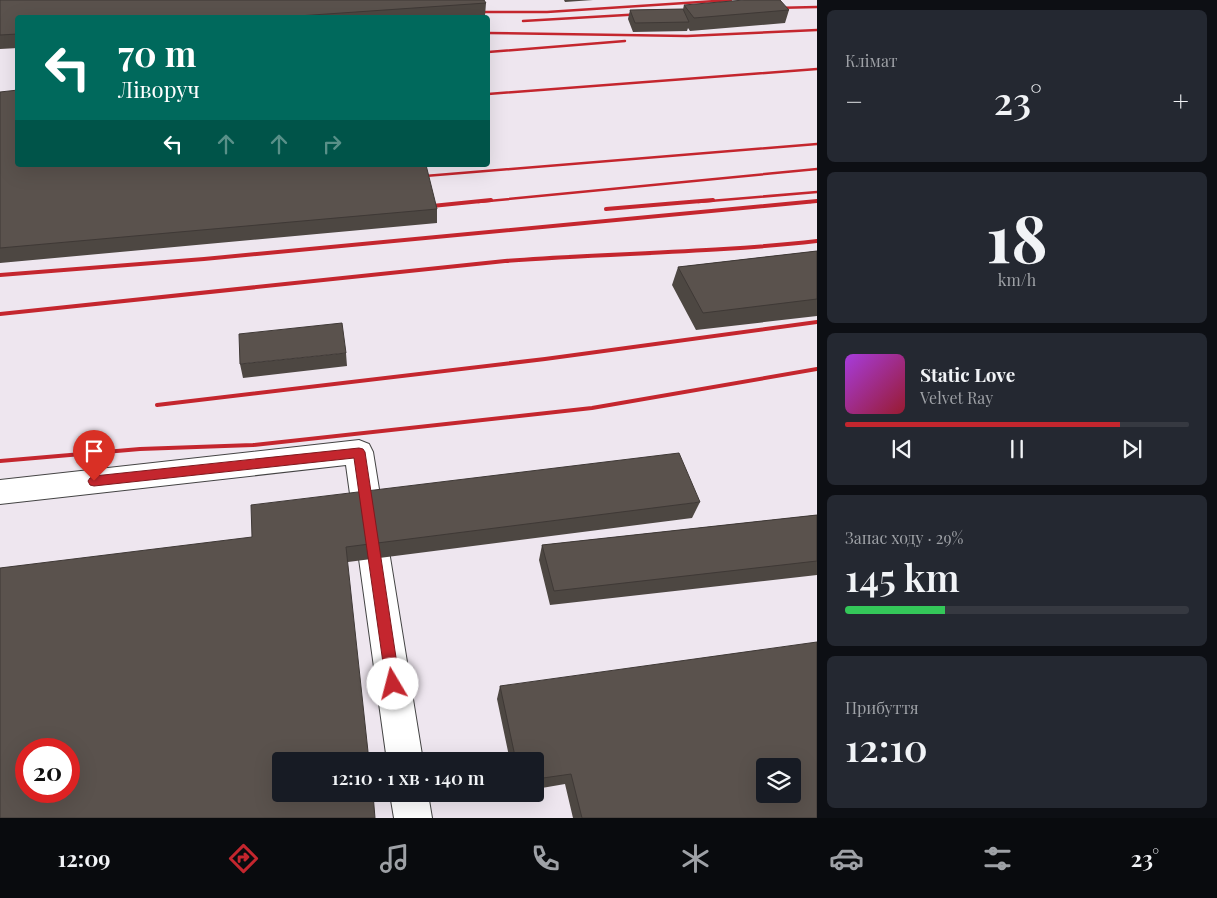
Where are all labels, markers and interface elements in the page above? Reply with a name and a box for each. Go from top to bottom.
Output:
text: 70 m [118,29,196,76]
icon: left [35,35,100,100]
text: Клімат [845,50,898,71]
text: Ліворуч [118,74,200,104]
text: 23° [994,74,1042,125]
text: − [845,82,863,119]
text: + [1173,82,1189,119]
icon: left [159,130,187,158]
icon: ahead [212,130,240,158]
icon: ahead [265,130,293,158]
icon: right [318,130,346,158]
text: 18 [986,193,1048,279]
text: km/h [998,269,1036,290]
text: Static Love [920,361,1015,387]
text: Velvet Ray [920,387,993,408]
pin [73,430,115,481]
icon: previous [888,435,916,463]
icon: pause [1003,435,1031,463]
icon: next [1118,435,1146,463]
icon: arrive [80,437,108,465]
text: Запас ходу · 29% [845,527,963,548]
text: 145 km [845,551,960,602]
position arrow [366,657,418,709]
text: Прибуття [845,697,919,718]
text: 12:10 [845,721,928,772]
speed limit sign: 20 [15,738,80,803]
map controls [756,758,801,803]
button: layers [756,758,801,803]
text: 12:10 · 1 хв · 140 m [331,764,485,790]
icon: directions [226,841,261,876]
icon: music [377,841,412,876]
icon: phone [528,841,563,876]
icon: climate [678,841,713,876]
icon: car [829,841,864,876]
icon: filters [980,841,1015,876]
text: 12:09 [58,843,111,873]
text: 23° [1131,843,1159,873]

